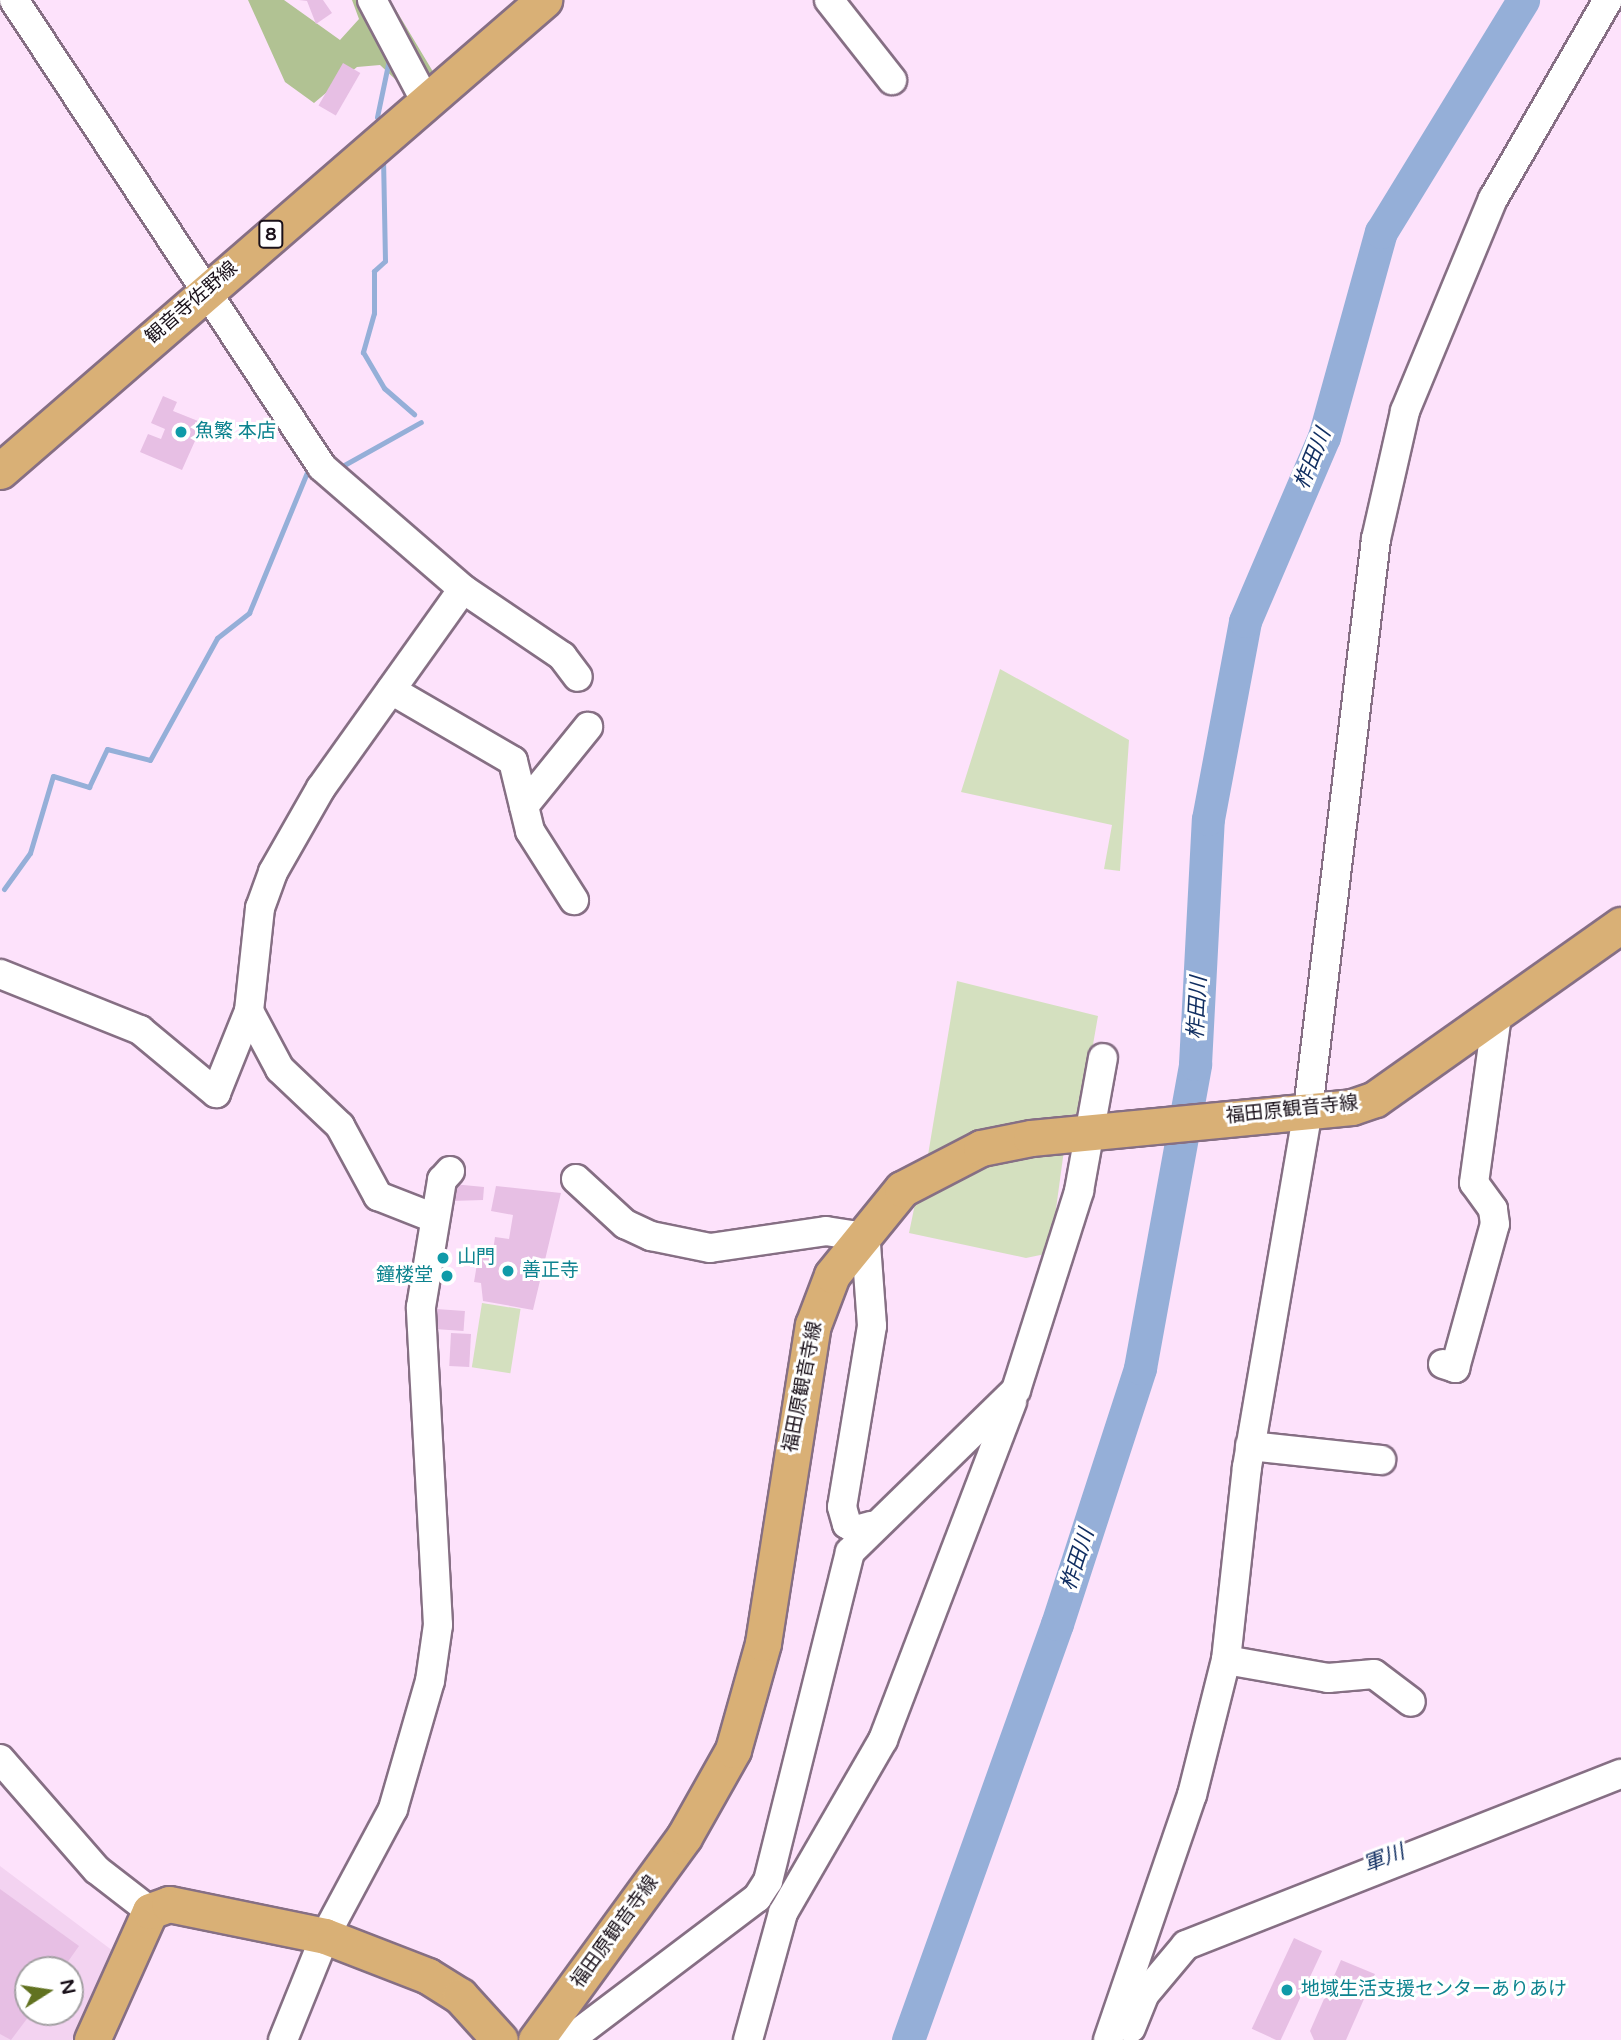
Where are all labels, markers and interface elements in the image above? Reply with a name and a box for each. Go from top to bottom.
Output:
road number: 8 [257,220,285,248]
street label: 観音寺佐野線 [142,257,242,349]
place label: 魚繁 本店 [195,421,276,443]
marker: 魚繁 本店 [173,424,189,440]
water label: 柞田川 [1290,425,1336,493]
water label: 柞田川 [1184,976,1212,1040]
street label: 福田原観音寺線 [1225,1092,1359,1128]
place label: 山門 [457,1247,495,1269]
marker: 山門 [435,1250,451,1266]
place label: 善正寺 [522,1260,579,1282]
marker: 善正寺 [500,1263,516,1279]
place label: 鐘楼堂 [376,1265,433,1287]
marker: 鐘楼堂 [439,1268,455,1284]
street label: 福田原観音寺線 [779,1320,827,1454]
water label: 柞田川 [1056,1526,1100,1594]
water label: 軍川 [1360,1840,1408,1878]
street label: 福田原観音寺線 [567,1871,663,1993]
north arrow [14,1956,84,2026]
text: N [55,1977,80,1997]
place label: 地域生活支援センターありあけ [1301,1979,1567,2001]
marker: 地域生活支援センターありあけ [1279,1982,1295,1998]

